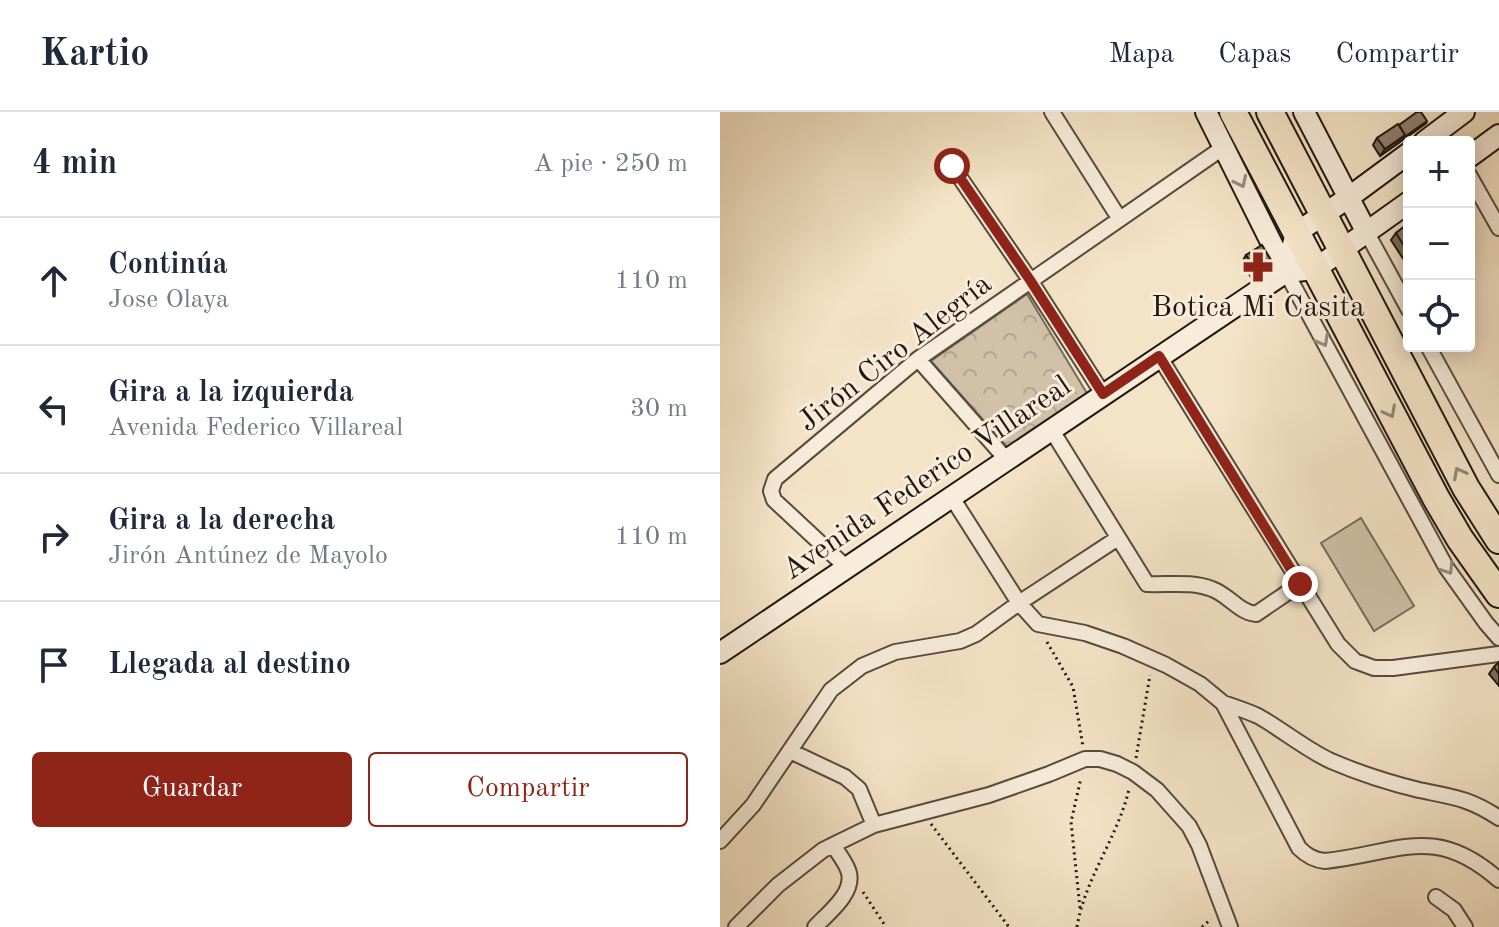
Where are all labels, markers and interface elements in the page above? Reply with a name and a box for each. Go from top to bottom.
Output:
text: Kartio [40,36,149,74]
text: Mapa [1109,41,1174,69]
text: Capas [1218,41,1291,69]
text: Compartir [1335,41,1459,69]
map controls [1403,136,1475,352]
button: + [1403,136,1475,208]
text: 4 min [32,147,117,181]
route start [934,148,970,184]
text: A pie · 250 m [533,151,688,177]
one-way arrow [1231,173,1247,188]
button: − [1403,208,1475,280]
text: Continúa [108,250,228,280]
pharmacy icon: Botica Mi Casita [1241,250,1275,284]
icon: ahead [32,259,76,303]
text: 110 m [615,268,688,294]
street label: Jirón Ciro Alegría [793,269,998,438]
button: locate [1403,280,1475,352]
text: Jose Olaya [108,287,229,313]
place label: Botica Mi Casita [1151,293,1365,323]
one-way arrow [1313,333,1328,347]
street label: Avenida Federico Villareal [778,371,1077,586]
text: Gira a la izquierda [108,378,354,408]
icon: left [32,387,76,431]
text: 30 m [630,396,688,422]
one-way arrow [1381,404,1396,418]
text: Avenida Federico Villareal [108,415,403,441]
one-way arrow [1453,467,1468,481]
text: Gira a la derecha [108,506,335,536]
icon: right [32,515,76,559]
text: 110 m [615,524,688,550]
text: Jirón Antúnez de Mayolo [108,543,388,569]
one-way arrow [1439,560,1454,574]
route end [1282,566,1318,602]
icon: arrive [32,643,76,687]
text: Llegada al destino [108,650,351,680]
button: Guardar [32,752,352,827]
button: Compartir [368,752,688,827]

